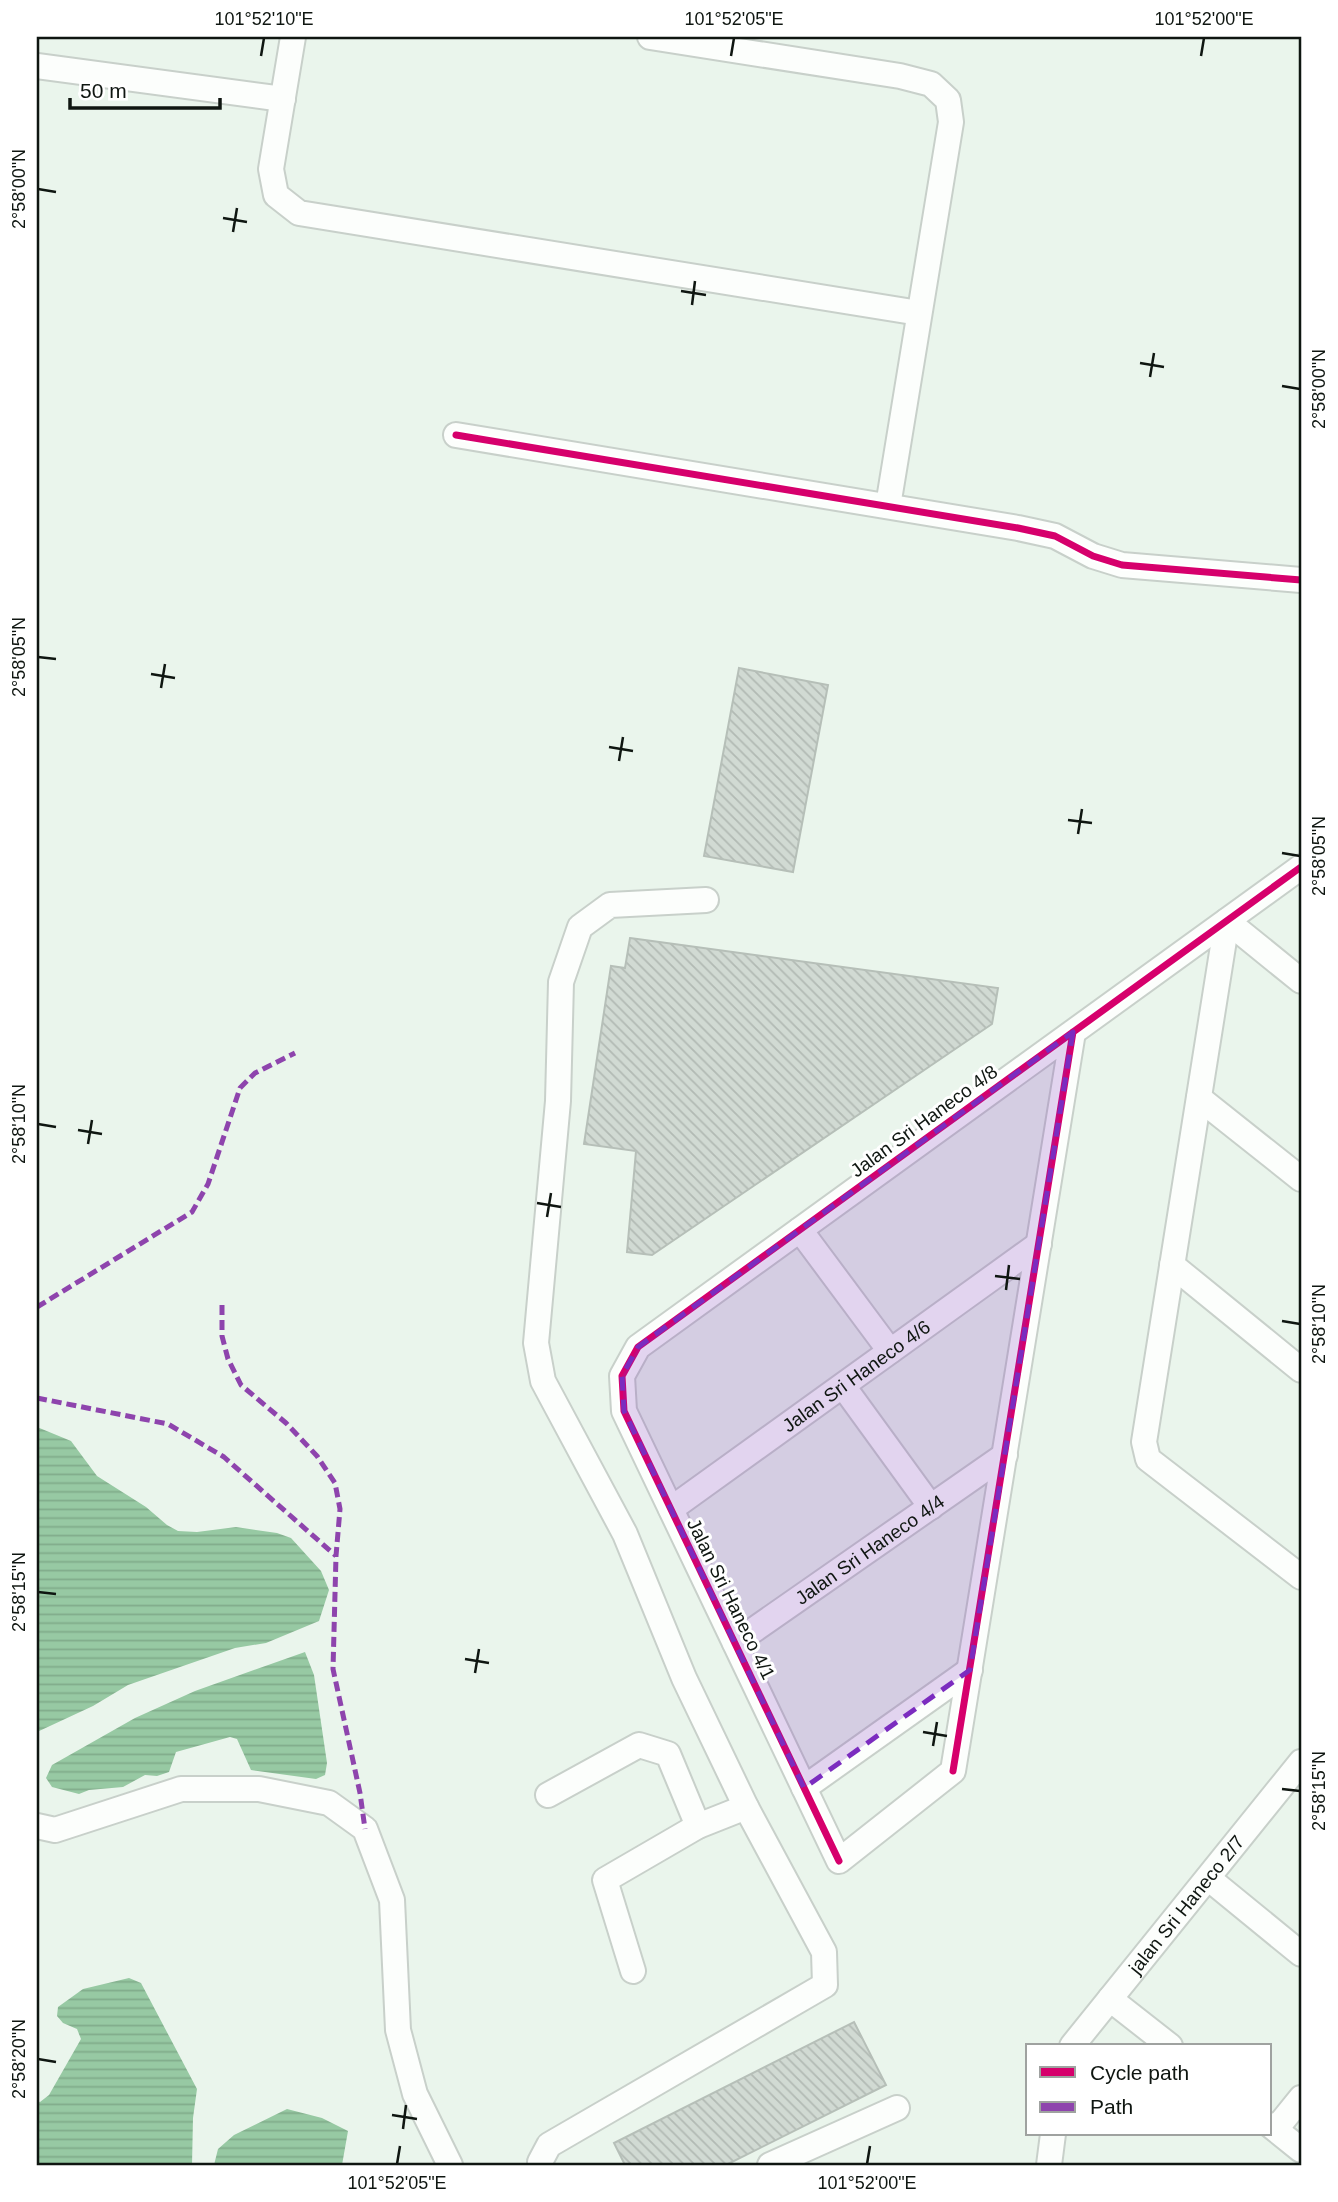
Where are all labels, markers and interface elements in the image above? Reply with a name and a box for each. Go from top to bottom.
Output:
text: 101°52'10"E [214,9,314,29]
text: 101°52'05"E [684,9,784,29]
text: 101°52'00"E [1154,9,1254,29]
scale bar [70,66,220,110]
text: 50 m [80,79,127,102]
text: 2°58'00"N [9,149,29,229]
text: 2°58'00"N [1309,349,1329,429]
text: 2°58'05"N [9,617,29,697]
text: 2°58'05"N [1309,816,1329,896]
street label: Jalan Sri Haneco 4/8 [846,1061,1002,1181]
text: 2°58'10"N [9,1084,29,1164]
text: 2°58'10"N [1309,1284,1329,1364]
street label: Jalan Sri Haneco 4/6 [778,1316,934,1436]
street label: Jalan Sri Haneco 4/4 [791,1490,948,1608]
street label: Jalan Sri Haneco 4/1 [683,1515,779,1683]
text: 2°58'15"N [9,1552,29,1632]
text: 2°58'15"N [1309,1751,1329,1831]
street label: jalan Sri Haneco 2/7 [1124,1831,1248,1978]
text: 2°58'20"N [9,2019,29,2099]
legend [1026,2044,1272,2136]
text: Cycle path [1090,2061,1189,2084]
text: Path [1090,2095,1133,2118]
text: 101°52'05"E [347,2173,447,2193]
text: 101°52'00"E [817,2173,917,2193]

